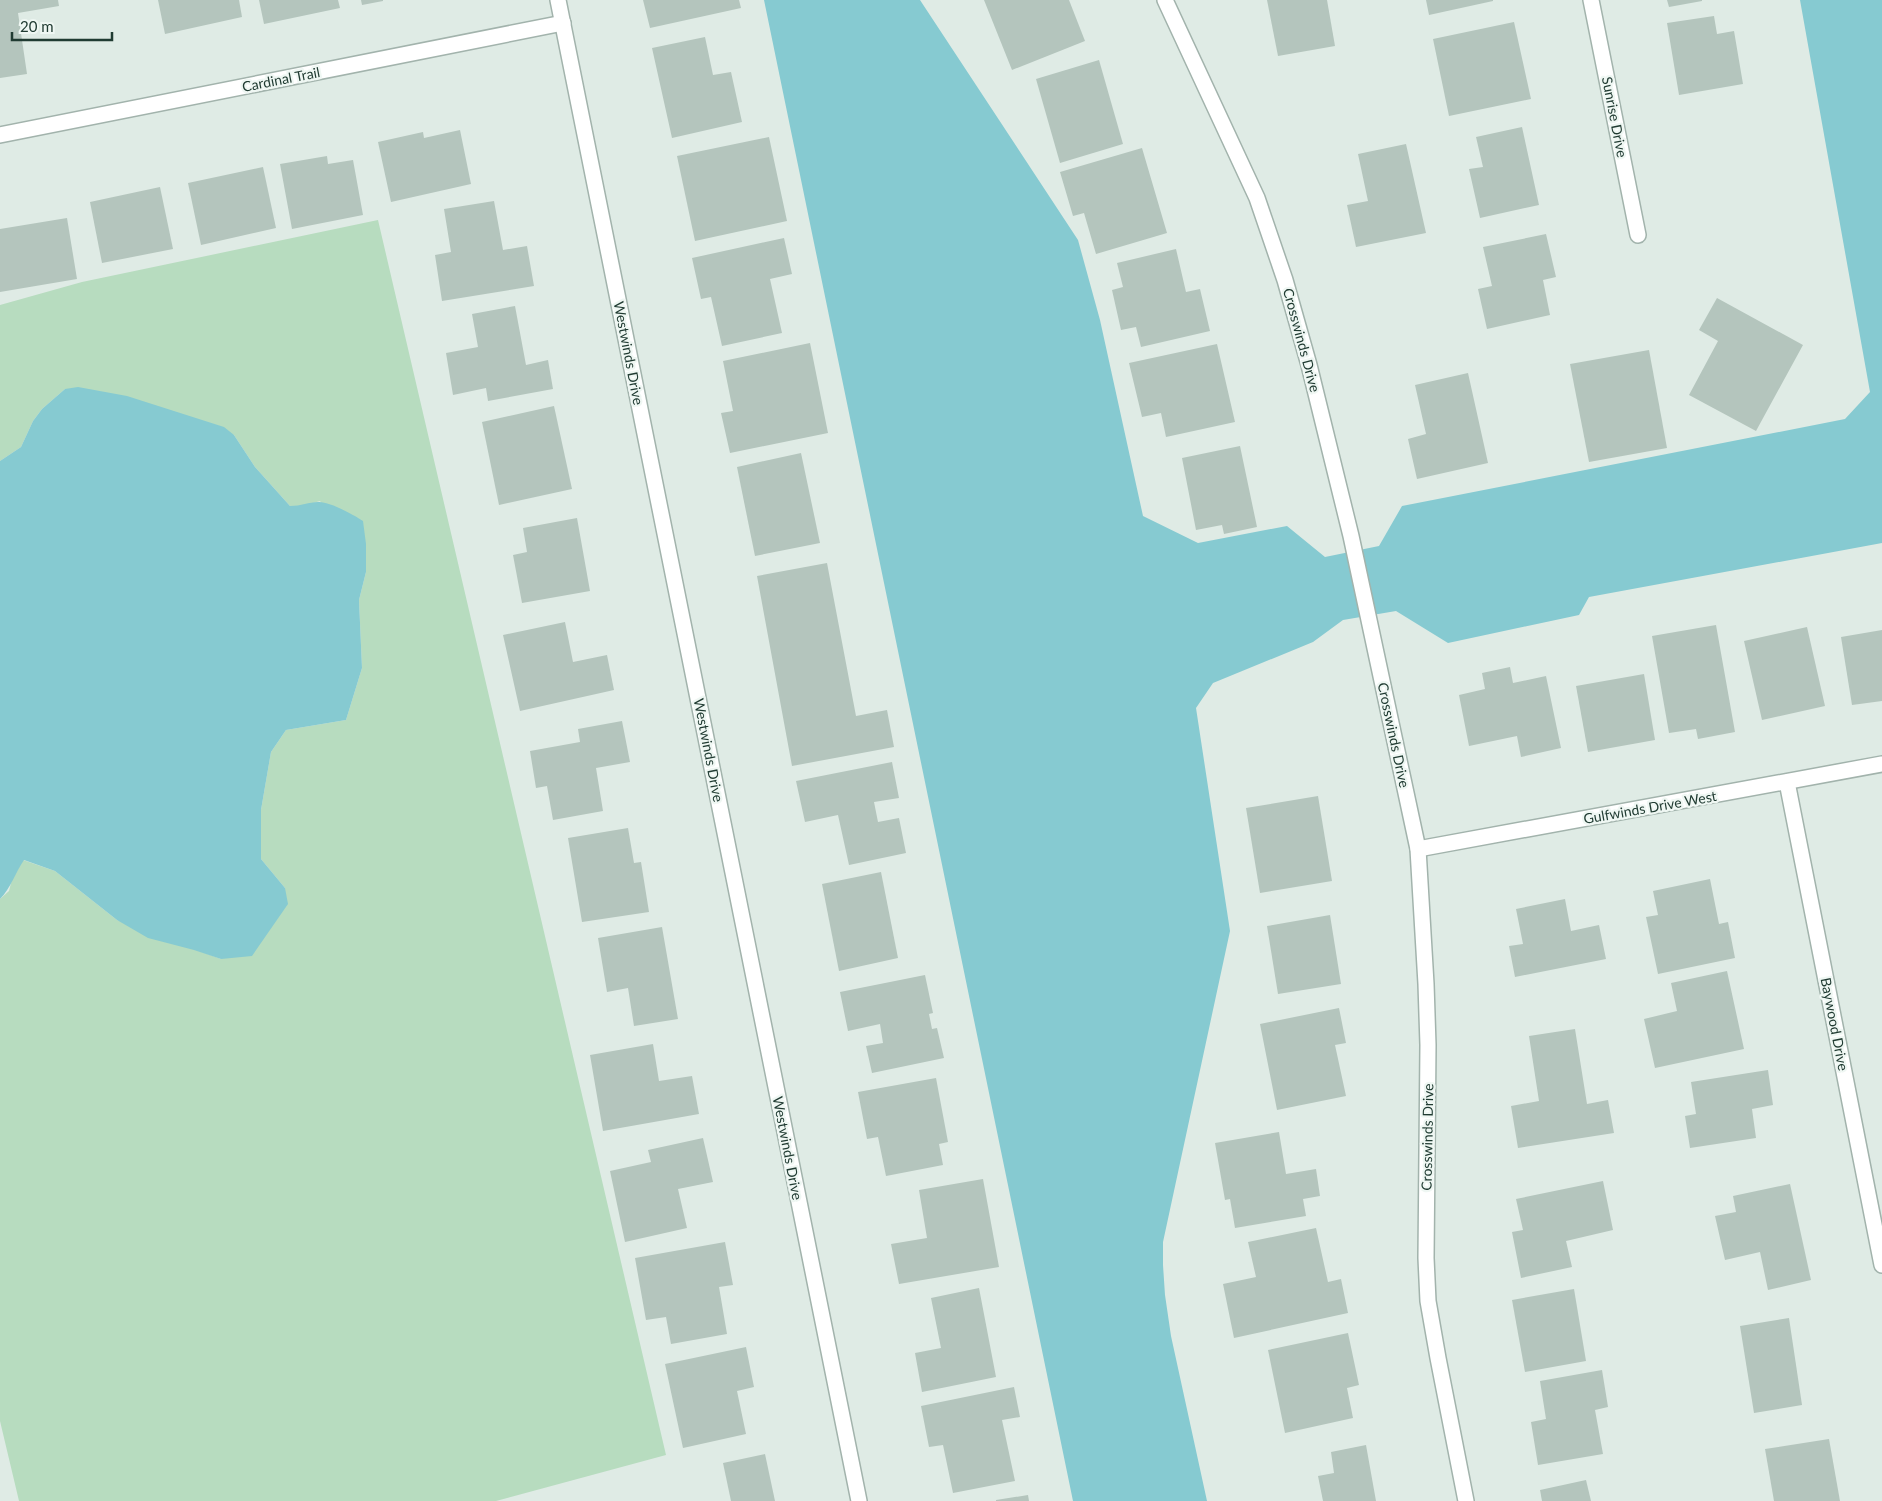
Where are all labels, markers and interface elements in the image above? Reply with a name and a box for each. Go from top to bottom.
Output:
scale bar [12,10,112,42]
text: 20 m [20,17,54,35]
street label: Cardinal Trail [241,63,321,95]
street label: Sunrise Drive [1599,75,1631,159]
street label: Crosswinds Drive [1280,286,1324,394]
street label: Westwinds Drive [611,300,647,406]
street label: Crosswinds Drive [1375,681,1413,789]
street label: Westwinds Drive [691,697,727,803]
street label: Gulfwinds Drive West [1582,787,1718,827]
street label: Baywood Drive [1818,976,1852,1072]
street label: Crosswinds Drive [1418,1083,1436,1191]
street label: Westwinds Drive [770,1095,806,1201]

